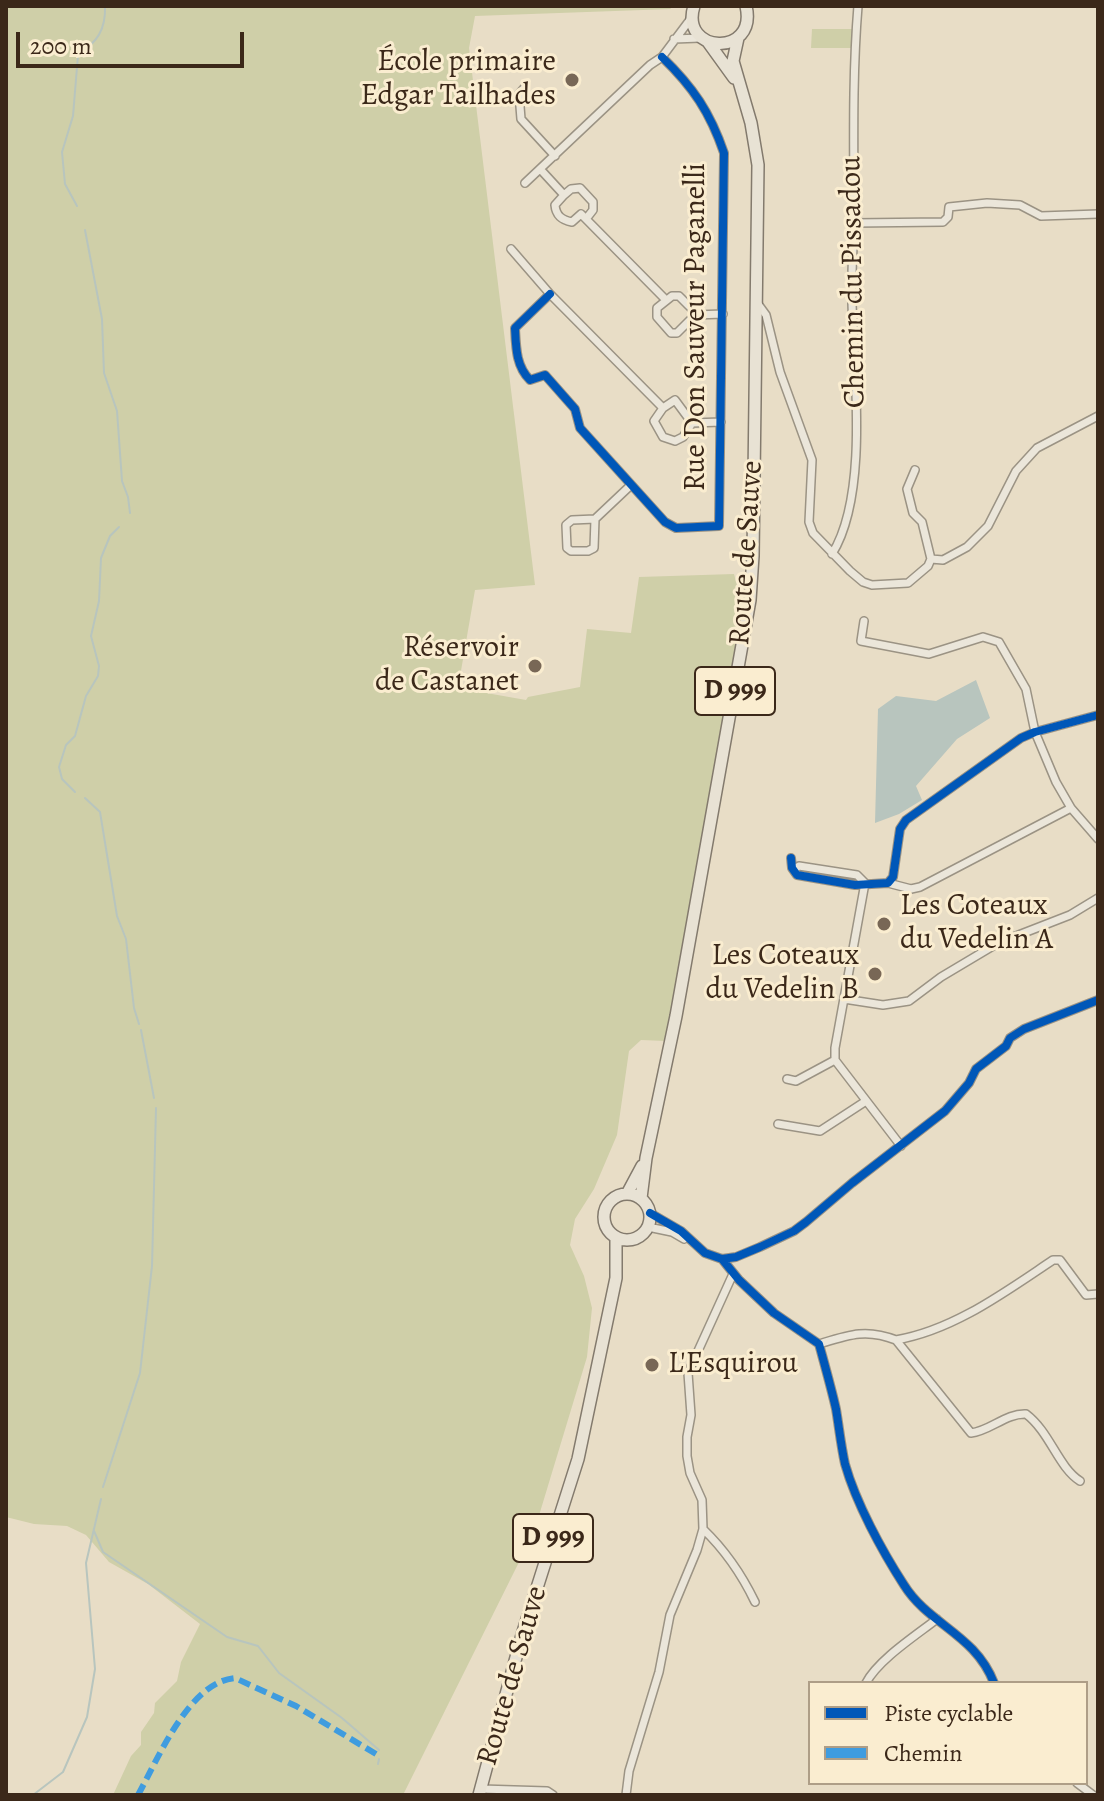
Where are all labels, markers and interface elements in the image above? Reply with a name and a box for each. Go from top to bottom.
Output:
scale bar [20,16,248,66]
text: 200 m [30,30,92,62]
place label: École primaire Edgar Tailhades [361,45,556,116]
marker: École primaire Edgar Tailhades [563,71,581,89]
street label: Chemin du Pissadou [834,156,874,408]
street label: Rue Don Sauveur Paganelli [679,163,715,491]
street label: Route de Sauve [723,459,771,647]
place label: Réservoir de Castanet [375,631,519,702]
marker: Réservoir de Castanet [526,657,544,675]
road number: D 999 [695,667,775,715]
place label: Les Coteaux du Vedelin A [900,889,1053,960]
marker: Les Coteaux du Vedelin A [875,915,893,933]
place label: Les Coteaux du Vedelin B [706,939,859,1010]
marker: Les Coteaux du Vedelin B [866,965,884,983]
place label: L'Esquirou [668,1347,798,1383]
marker: L'Esquirou [643,1356,661,1374]
road number: D 999 [513,1514,593,1562]
street label: Route de Sauve [470,1582,556,1770]
legend [808,1681,1088,1785]
text: Piste cyclable [884,1697,1013,1729]
text: Chemin [884,1737,962,1769]

